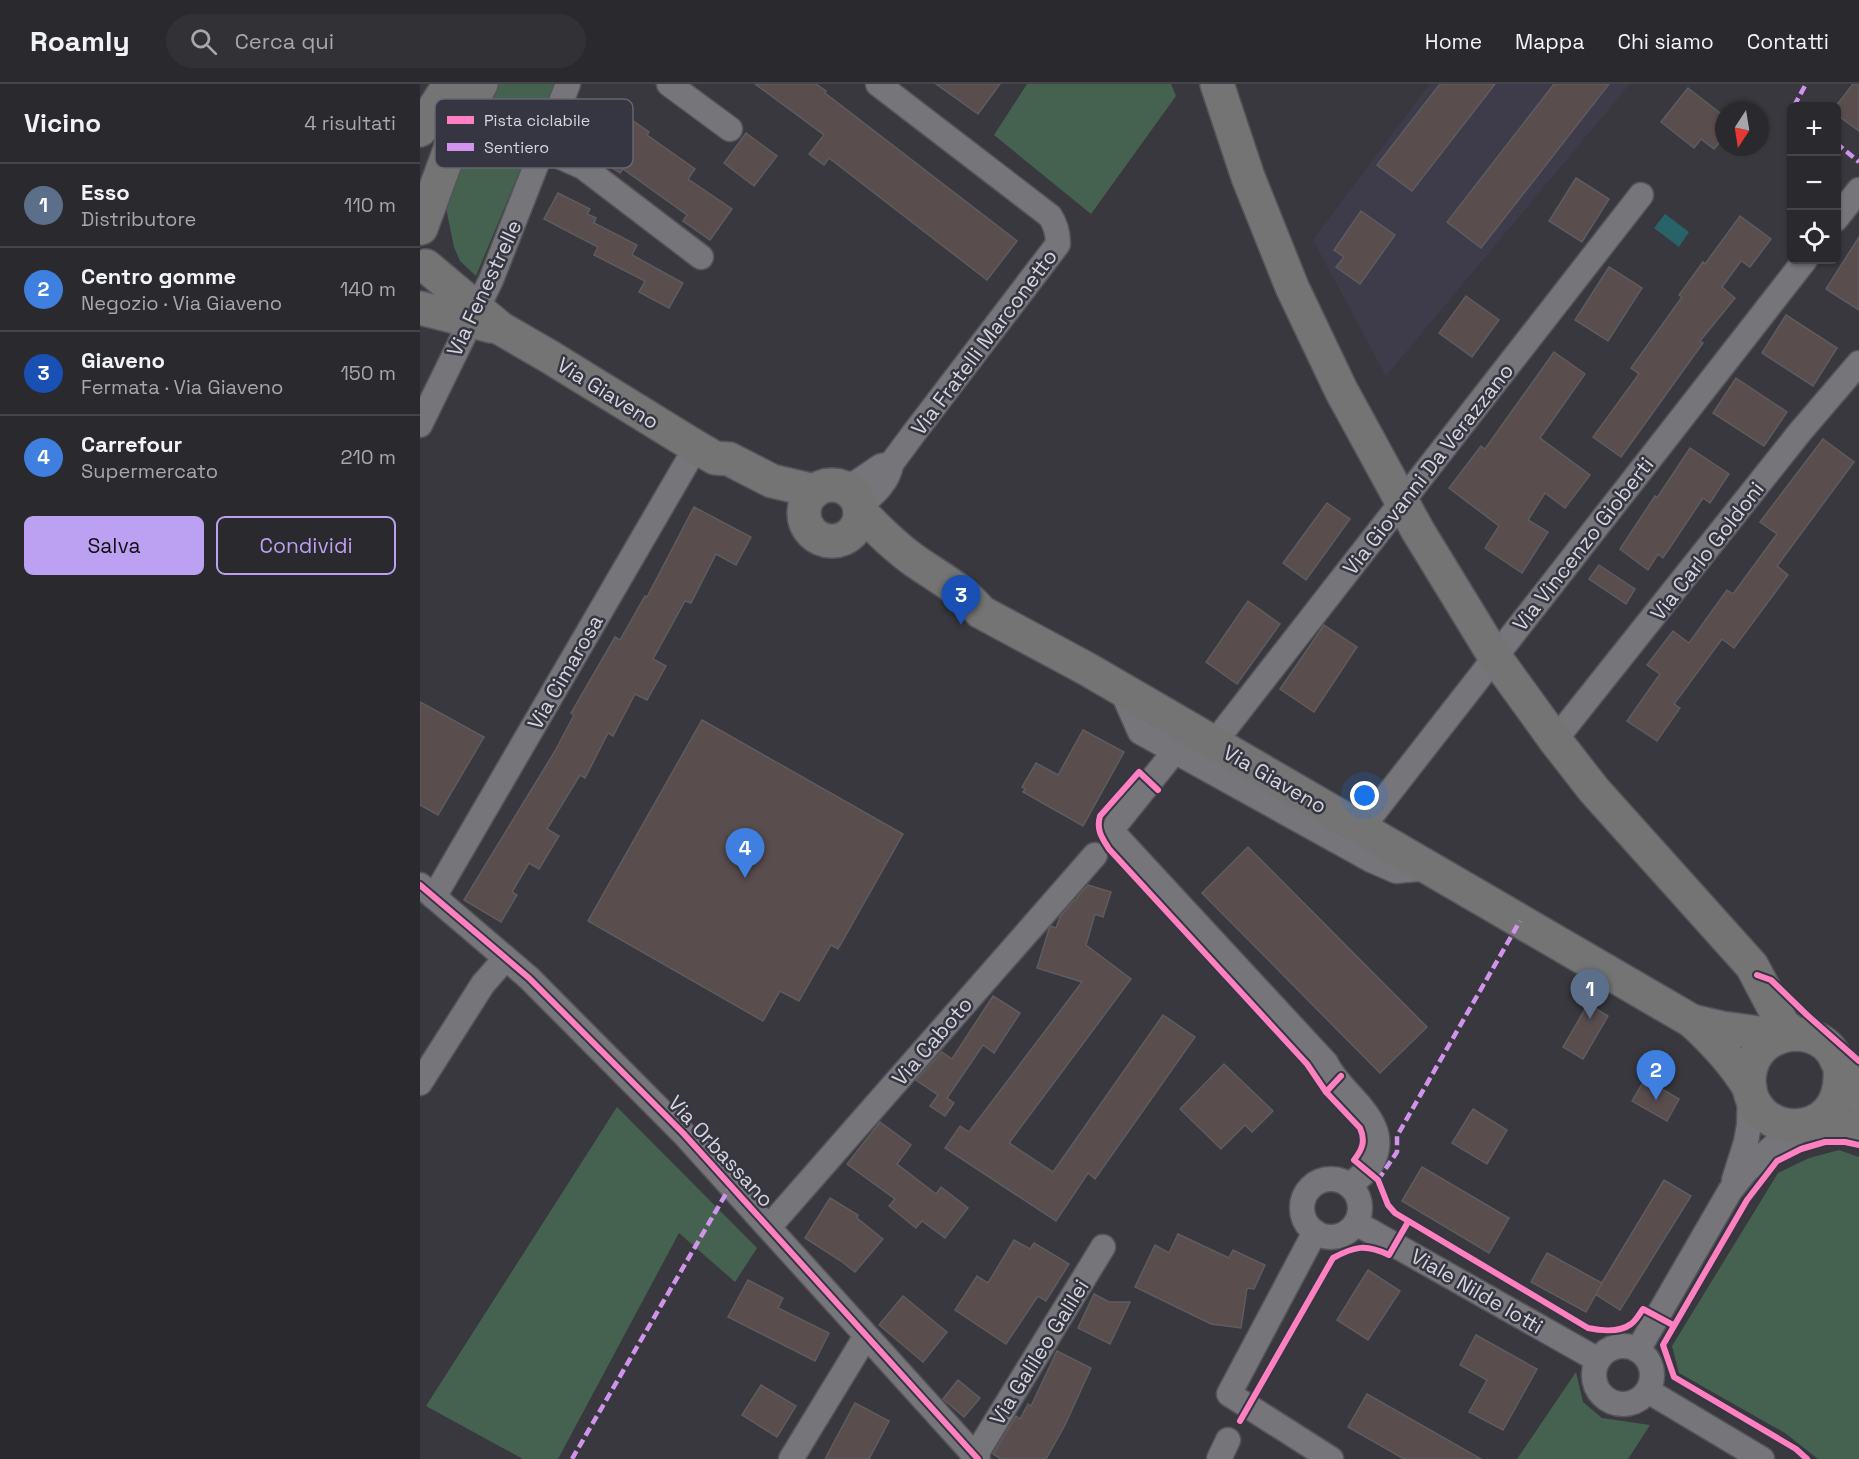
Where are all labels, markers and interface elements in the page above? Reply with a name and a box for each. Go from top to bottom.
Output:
search box [166,14,586,68]
text: Roamly [30,23,130,59]
icon: search [187,25,220,58]
text: Cerca qui [235,27,334,55]
text: Home [1425,28,1482,55]
text: Mappa [1515,28,1584,55]
text: Chi siamo [1617,28,1714,55]
text: Contatti [1747,28,1829,55]
legend [435,99,633,168]
north arrow [1715,102,1769,156]
map controls [1787,102,1841,264]
button: + [1787,102,1841,156]
text: Vicino [24,106,101,140]
text: 4 risultati [304,110,396,136]
text: Pista ciclabile [484,110,590,131]
text: Sentiero [484,137,549,158]
button: − [1787,156,1841,210]
text: Esso [81,178,130,206]
text: 1 [39,192,48,218]
text: 110 m [344,192,396,218]
text: Distributore [81,206,196,232]
button: locate [1787,210,1841,264]
street label: Via Fenestrelle [441,215,527,361]
street label: Via Fratelli Marconetto [905,243,1063,441]
text: Centro gomme [81,262,236,290]
text: 2 [38,276,49,302]
text: 140 m [340,276,396,302]
text: Negozio · Via Giaveno [81,290,282,316]
text: Giaveno [81,346,165,374]
street label: Via Giaveno [552,351,664,435]
street label: Via Giovanni Da Verazzano [1337,358,1519,580]
text: 3 [37,360,50,386]
text: 150 m [341,360,396,386]
text: Fermata · Via Giaveno [81,374,283,400]
text: Carrefour [81,430,182,458]
text: 4 [37,444,50,470]
text: 210 m [340,444,396,470]
street label: Via Vincenzo Gioberti [1507,451,1659,637]
text: Supermercato [81,458,218,484]
street label: Via Carlo Goldoni [1644,476,1770,626]
button: Salva [24,516,204,575]
button: Condividi [216,516,396,575]
pin: 3 [942,576,980,625]
street label: Via Cimarosa [521,610,609,734]
street label: Via Giaveno [1218,738,1332,820]
your location [1350,781,1379,810]
pin: 4 [726,828,764,878]
pin: 1 [1570,970,1610,1019]
street label: Via Caboto [886,991,978,1091]
pin: 2 [1636,1050,1676,1100]
street label: Via Orbassano [662,1089,780,1213]
street label: Viale Nilde Iotti [1406,1242,1548,1340]
street label: Via Galileo Galilei [983,1274,1095,1430]

